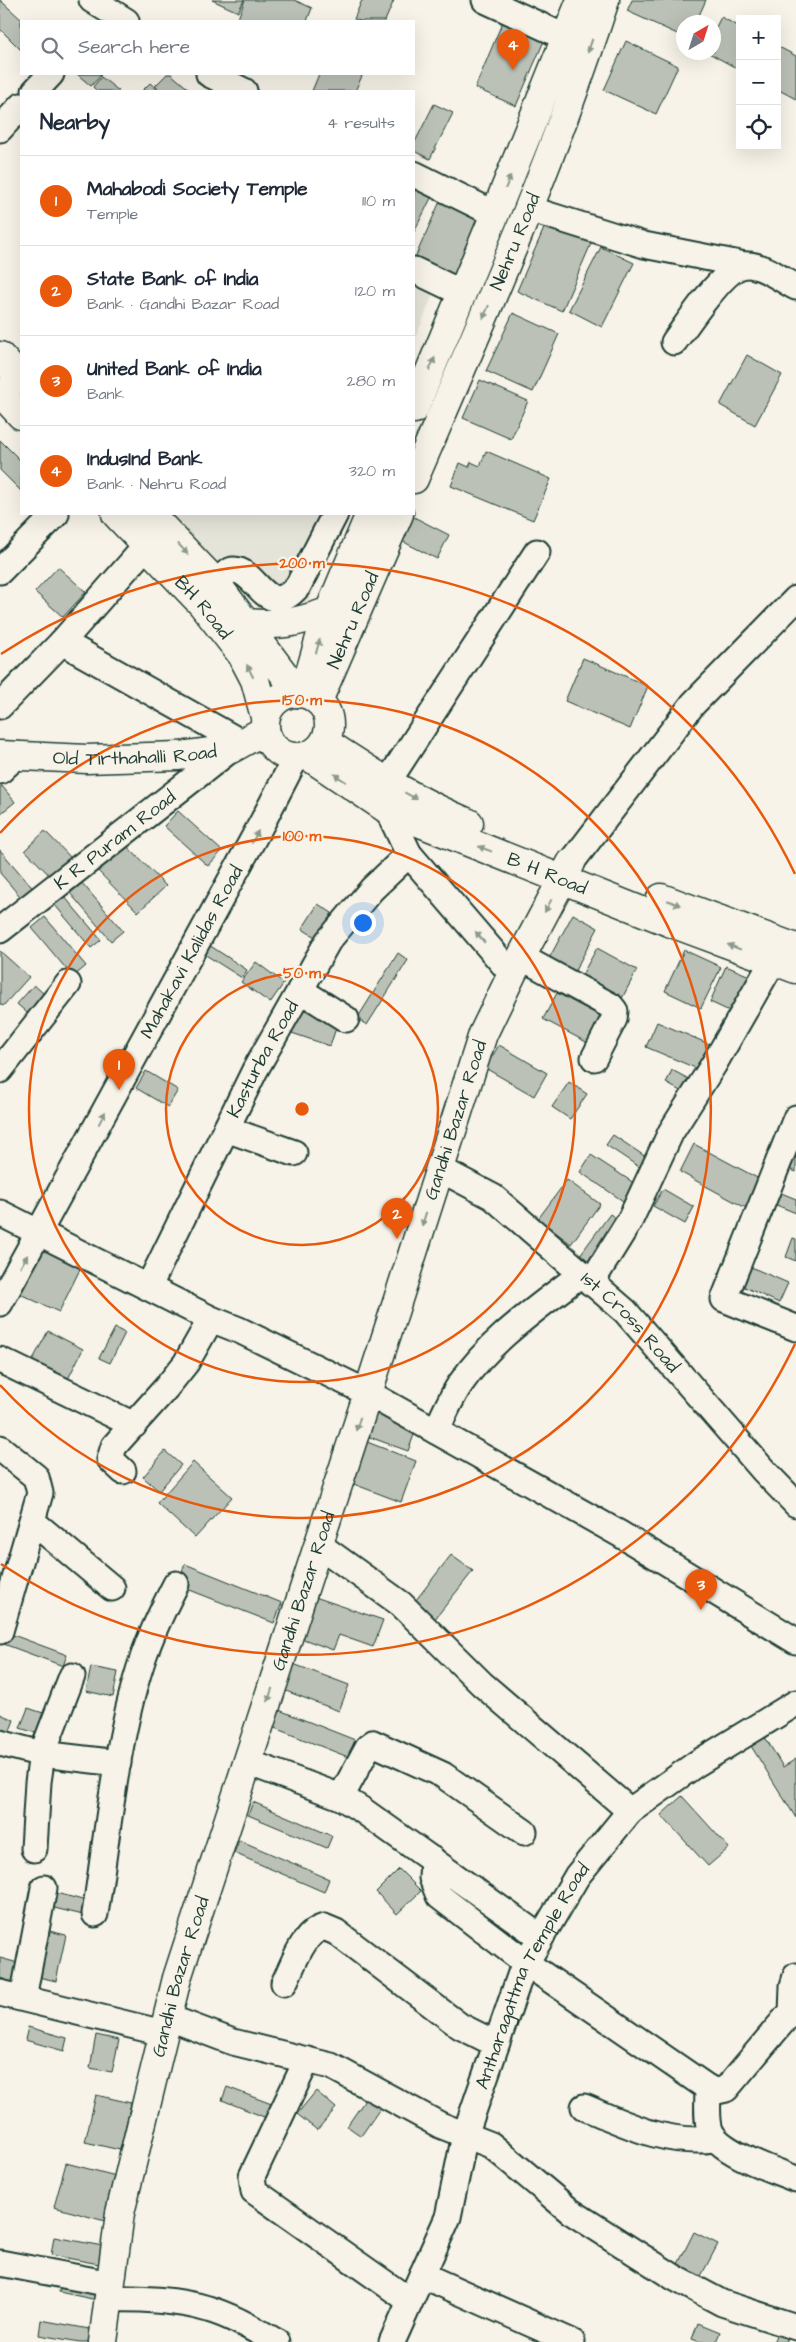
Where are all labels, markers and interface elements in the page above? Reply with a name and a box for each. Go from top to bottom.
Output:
north arrow [676,15,721,60]
map controls [736,15,781,150]
button: + [736,15,781,60]
search box [20,20,415,75]
pin: 4 [497,29,529,70]
icon: search [38,34,66,62]
text: Search here [78,34,190,61]
one-way arrow [586,39,593,54]
button: − [736,60,781,105]
button: locate [736,105,781,150]
text: Nearby [40,108,110,137]
text: 4 results [327,112,395,134]
one-way arrow [504,174,512,189]
text: Mahabodi Society Temple [87,176,308,203]
street label: Nehru Road [483,189,547,294]
text: 1 [55,190,57,212]
text: 110 m [362,190,395,212]
text: Temple [87,203,138,225]
text: State Bank of India [87,266,258,293]
text: 2 [51,280,61,302]
text: 120 m [355,280,395,302]
text: Bank · Gandhi Bazar Road [87,293,279,315]
one-way arrow [482,305,490,319]
text: United Bank of India [87,356,262,383]
one-way arrow [429,357,437,371]
text: 3 [52,370,60,392]
text: 280 m [347,370,395,392]
text: Bank [87,383,124,405]
text: IndusInd Bank [87,446,202,473]
text: 4 [51,460,61,482]
text: 320 m [349,460,395,482]
text: Bank · Nehru Road [87,473,226,495]
one-way arrow [177,543,189,555]
text: 200 m [278,553,325,574]
street label: Nehru Road [320,567,386,673]
street label: BH Road [168,570,238,645]
one-way arrow [314,639,322,654]
one-way arrow [246,664,254,678]
text: 150 m [282,690,322,711]
street label: Old Tirthahalli Road [52,738,219,773]
one-way arrow [333,773,347,783]
street label: K R Puram Road [48,783,182,896]
one-way arrow [403,792,418,800]
text: 100 m [283,826,322,847]
one-way arrow [251,830,259,844]
one-way arrow [477,845,492,853]
street label: B H Road [503,845,591,902]
street label: Mahakavi Kalidas Road [133,860,250,1043]
one-way arrow [544,899,552,914]
one-way arrow [667,900,681,908]
your location [350,910,376,936]
one-way arrow [475,931,486,943]
one-way arrow [726,943,741,951]
text: 50 m [283,963,321,984]
street label: Kasturba Road [220,995,306,1122]
street label: Gandhi Bazar Road [417,1037,494,1203]
pin: 1 [103,1049,135,1090]
centre of rings [293,1100,311,1118]
one-way arrow [98,1111,106,1126]
pin: 2 [381,1198,413,1239]
one-way arrow [419,1212,427,1227]
one-way arrow [20,1254,28,1268]
street label: 1st Cross Road [575,1265,686,1379]
one-way arrow [354,1416,362,1431]
street label: Gandhi Bazar Road [265,1508,342,1674]
pin: 3 [685,1569,717,1610]
one-way arrow [265,1687,273,1702]
street label: Antharagattma Temple Road [468,1857,596,2093]
street label: Gandhi Bazar Road [145,1893,216,2060]

